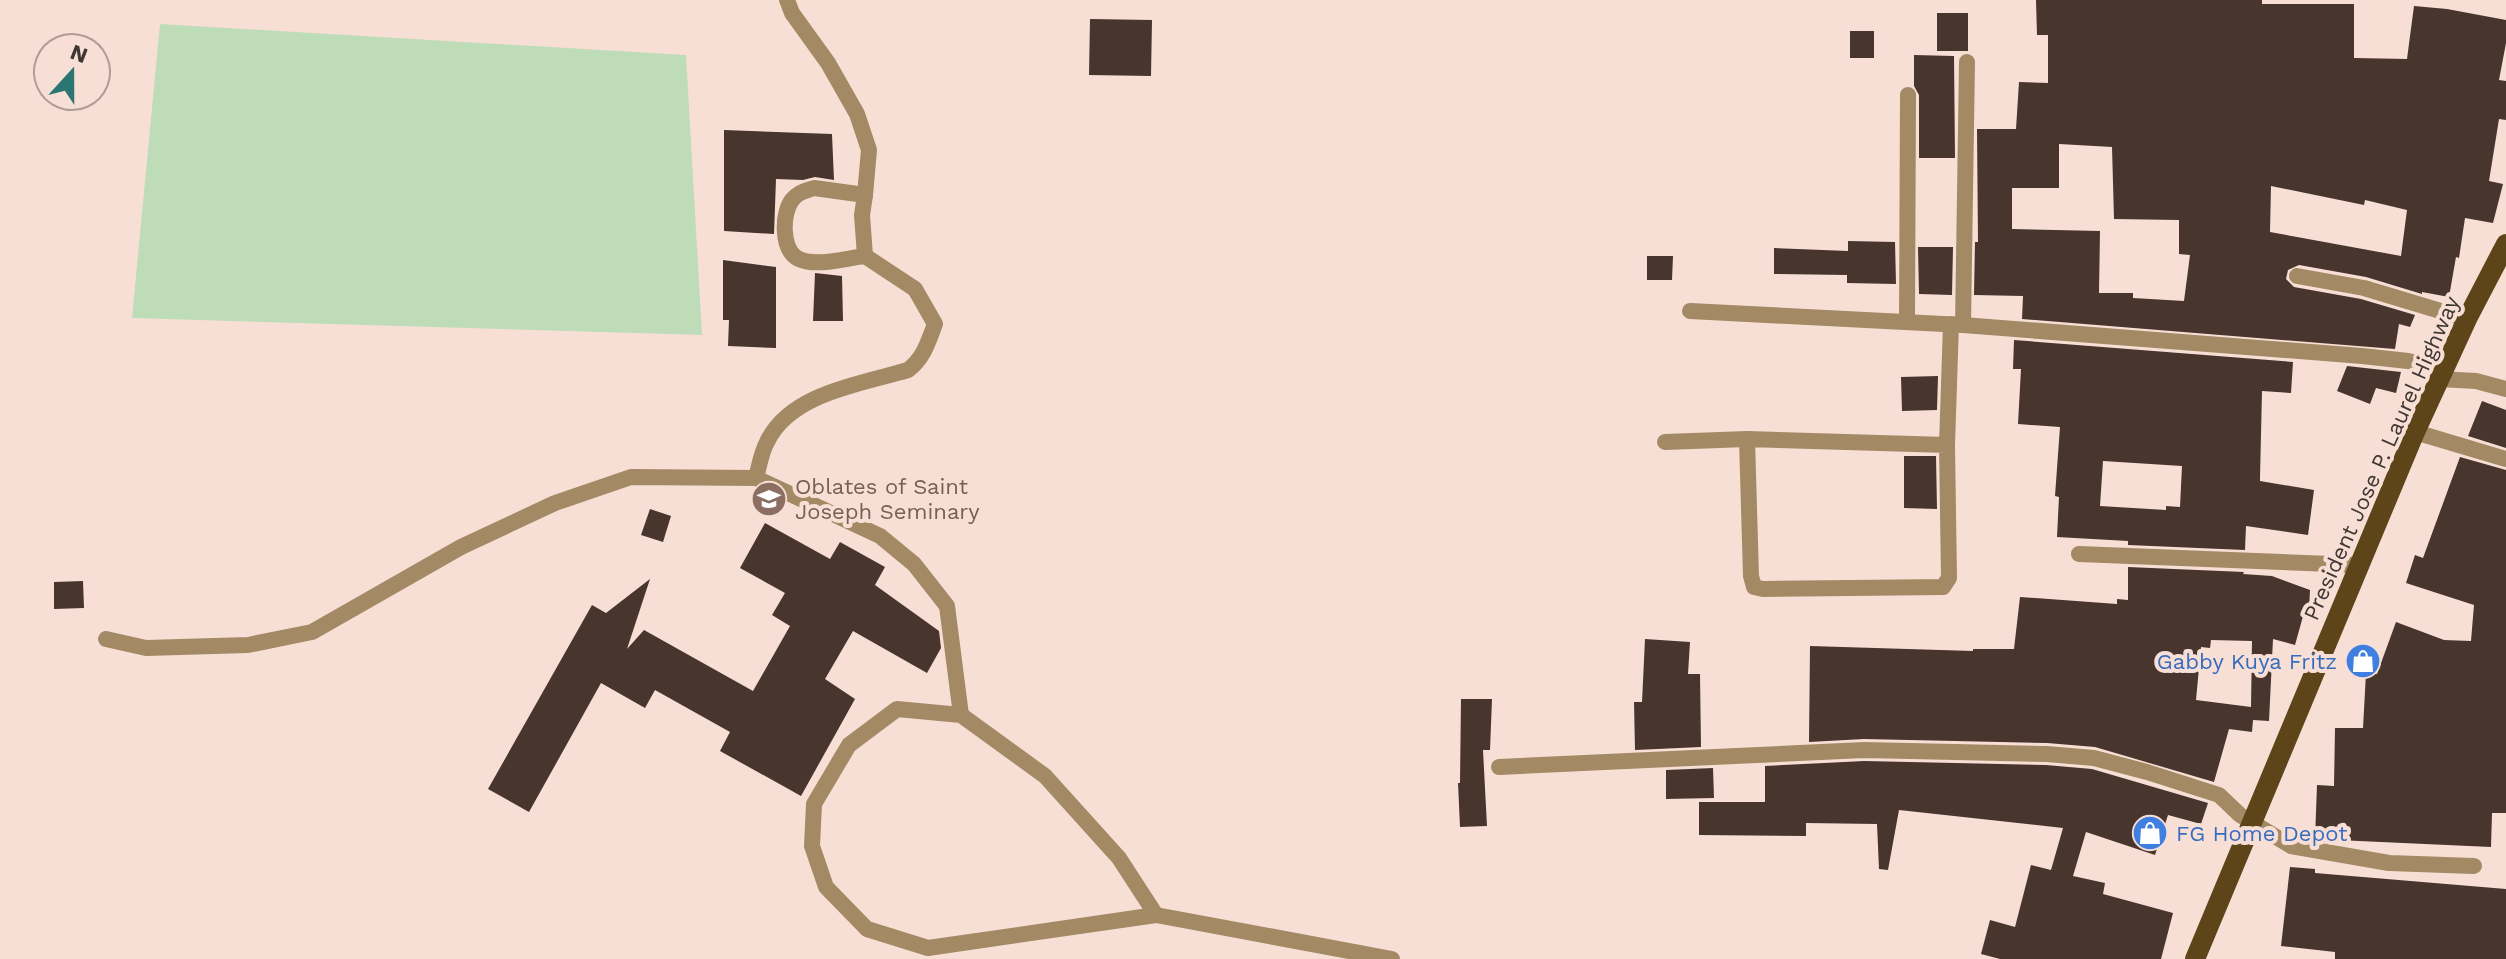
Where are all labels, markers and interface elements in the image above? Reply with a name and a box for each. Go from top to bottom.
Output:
north arrow [32,32,112,112]
text: N [67,39,91,68]
street label: President Jose P. Laurel Highway [2298,292,2465,624]
place label: Oblates of Saint Joseph Seminary [795,474,980,524]
school or university icon: Oblates of Saint Joseph Seminary [750,480,788,518]
shop icon: Gabby Kuya Fritz [2344,642,2382,680]
place label: Gabby Kuya Fritz [2157,649,2337,674]
shop icon: FG Home Depot [2131,814,2169,852]
place label: FG Home Depot [2176,821,2348,846]

